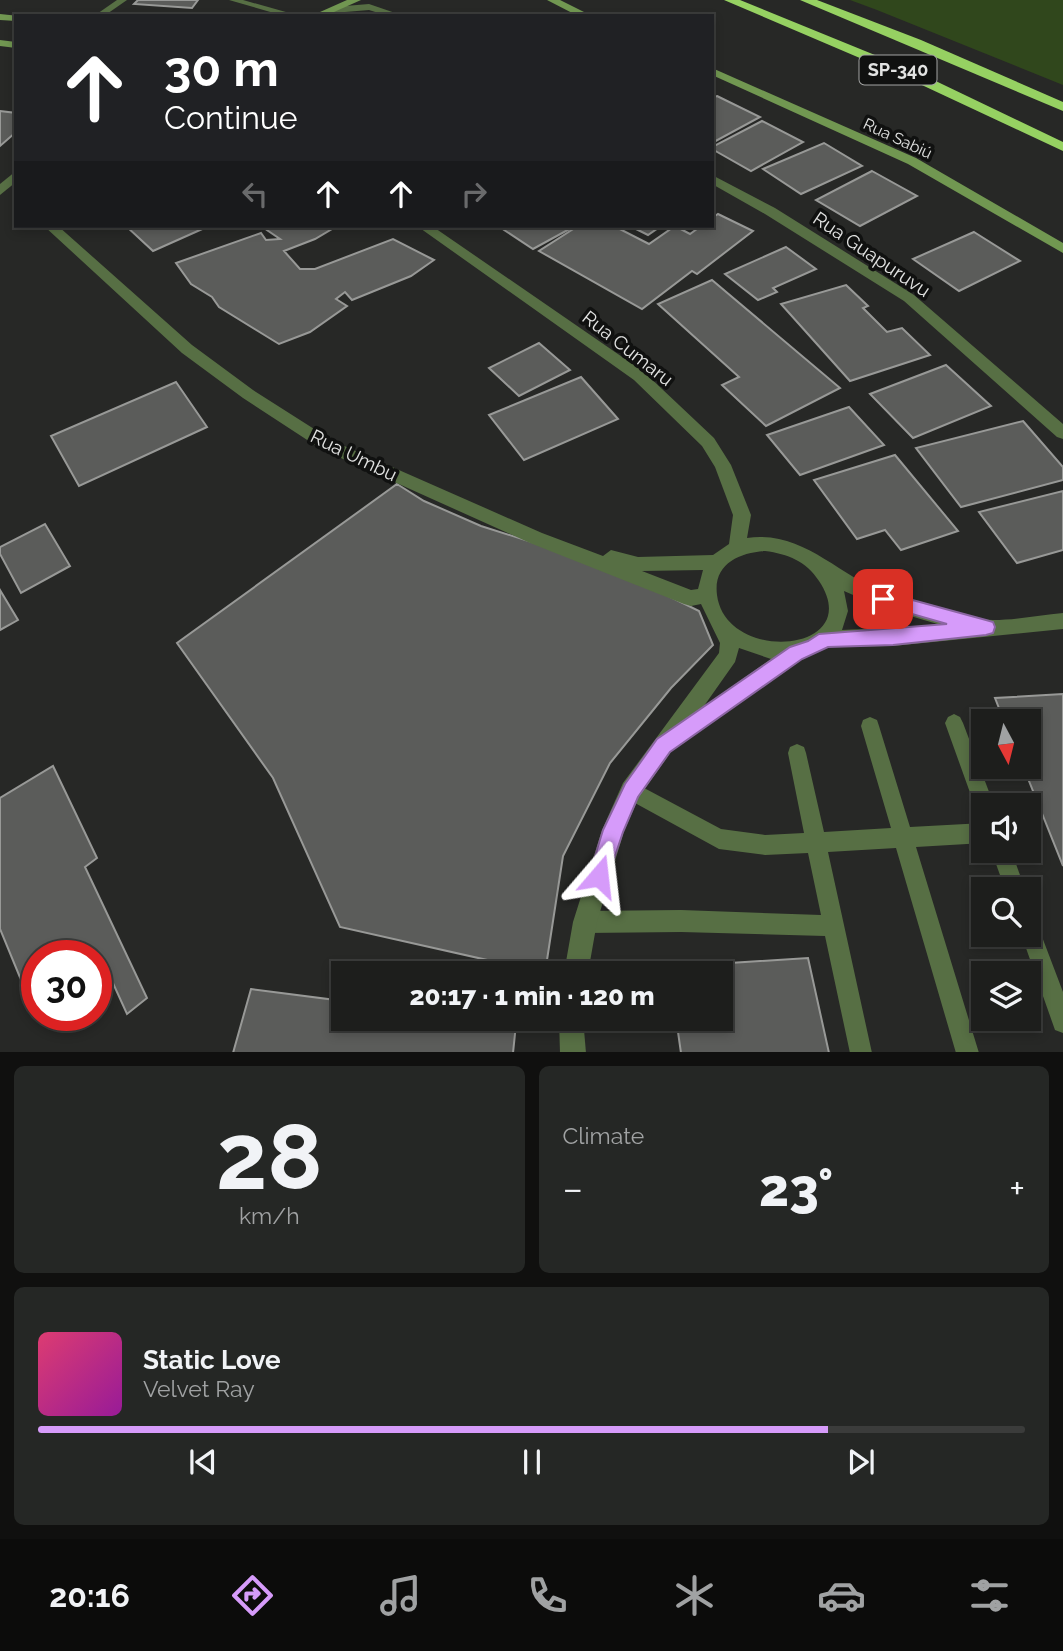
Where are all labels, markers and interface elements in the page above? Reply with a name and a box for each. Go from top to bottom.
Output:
text: 30 m [164,40,279,97]
icon: ahead [49,42,140,133]
road number: SP-340 [860,56,936,84]
text: Continue [164,99,298,136]
street label: Rua Sabiú [860,114,935,163]
icon: left [236,175,274,213]
icon: ahead [309,175,347,213]
icon: ahead [382,175,420,213]
icon: right [455,175,493,213]
street label: Rua Guapuruvu [809,207,935,301]
street label: Rua Cumaru [578,306,678,390]
street label: Rua Umbu [307,425,401,485]
pin [853,569,913,629]
icon: arrive [864,580,902,618]
north arrow [971,709,1041,779]
map controls [971,709,1041,1031]
button: sound [971,793,1041,863]
position arrow [562,839,636,913]
button: search [971,877,1041,947]
speed limit sign: 30 [21,940,112,1031]
button: layers [971,961,1041,1031]
text: 20:17 · 1 min · 120 m [410,981,654,1011]
text: 28 [216,1103,322,1210]
text: Climate [563,1122,644,1149]
text: 23° [759,1157,833,1218]
text: − [563,1166,583,1211]
text: + [1009,1166,1025,1211]
text: km/h [239,1202,300,1229]
text: Static Love [143,1345,281,1375]
text: Velvet Ray [143,1375,255,1402]
icon: previous [184,1443,222,1481]
icon: pause [513,1443,551,1481]
icon: next [842,1443,880,1481]
icon: directions [228,1571,277,1620]
icon: music [376,1571,425,1620]
icon: phone [523,1571,572,1620]
icon: climate [670,1571,719,1620]
icon: car [817,1571,866,1620]
icon: filters [965,1571,1014,1620]
text: 20:16 [49,1577,130,1614]

